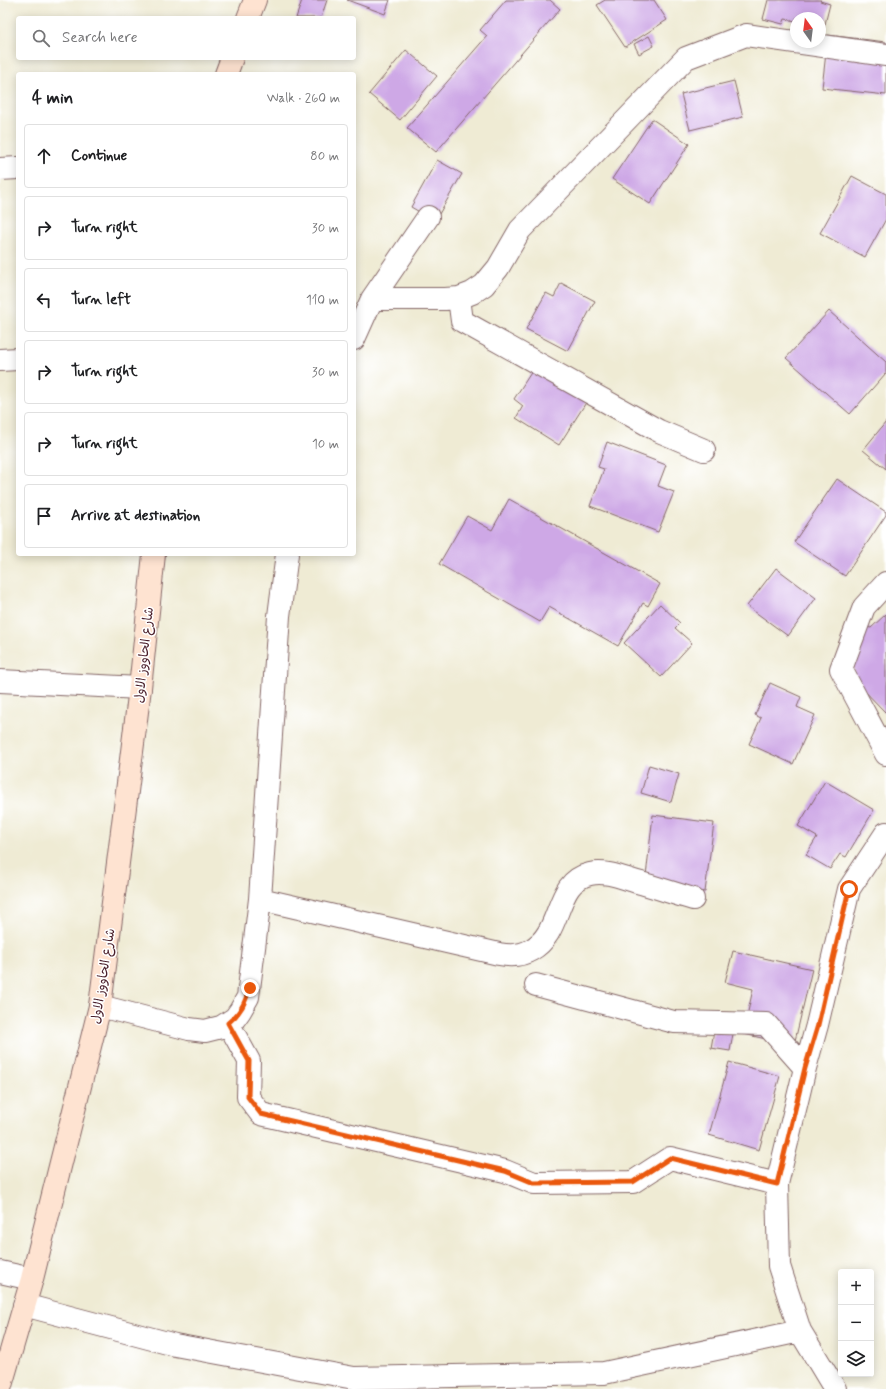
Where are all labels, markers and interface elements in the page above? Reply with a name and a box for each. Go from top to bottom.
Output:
north arrow [790,12,826,48]
search box [16,16,356,60]
icon: search [30,27,52,49]
text: Search here [62,28,138,48]
text: 4 min [32,87,73,109]
text: Walk · 260 m [267,90,340,107]
icon: ahead [33,145,55,167]
text: Continue [71,146,127,166]
text: 80 m [310,148,339,165]
icon: right [33,217,55,239]
text: Turn right [71,218,138,238]
text: 30 m [312,220,339,237]
icon: left [33,289,55,311]
text: Turn left [71,290,131,310]
text: 110 m [306,292,339,309]
icon: right [33,361,55,383]
text: Turn right [71,362,138,382]
text: 30 m [312,364,339,381]
icon: right [33,433,55,455]
text: Turn right [71,434,138,454]
text: 10 m [312,436,339,453]
icon: arrive [33,505,55,527]
text: Arrive at destination [71,506,200,526]
street label: شارع الحاووز الاول [131,606,158,704]
route start [840,880,858,898]
street label: شارع الحاووز الاول [88,927,119,1025]
route end [241,979,259,997]
map controls [838,1269,874,1377]
button: + [838,1269,874,1305]
button: − [838,1305,874,1341]
button: layers [838,1341,874,1377]

